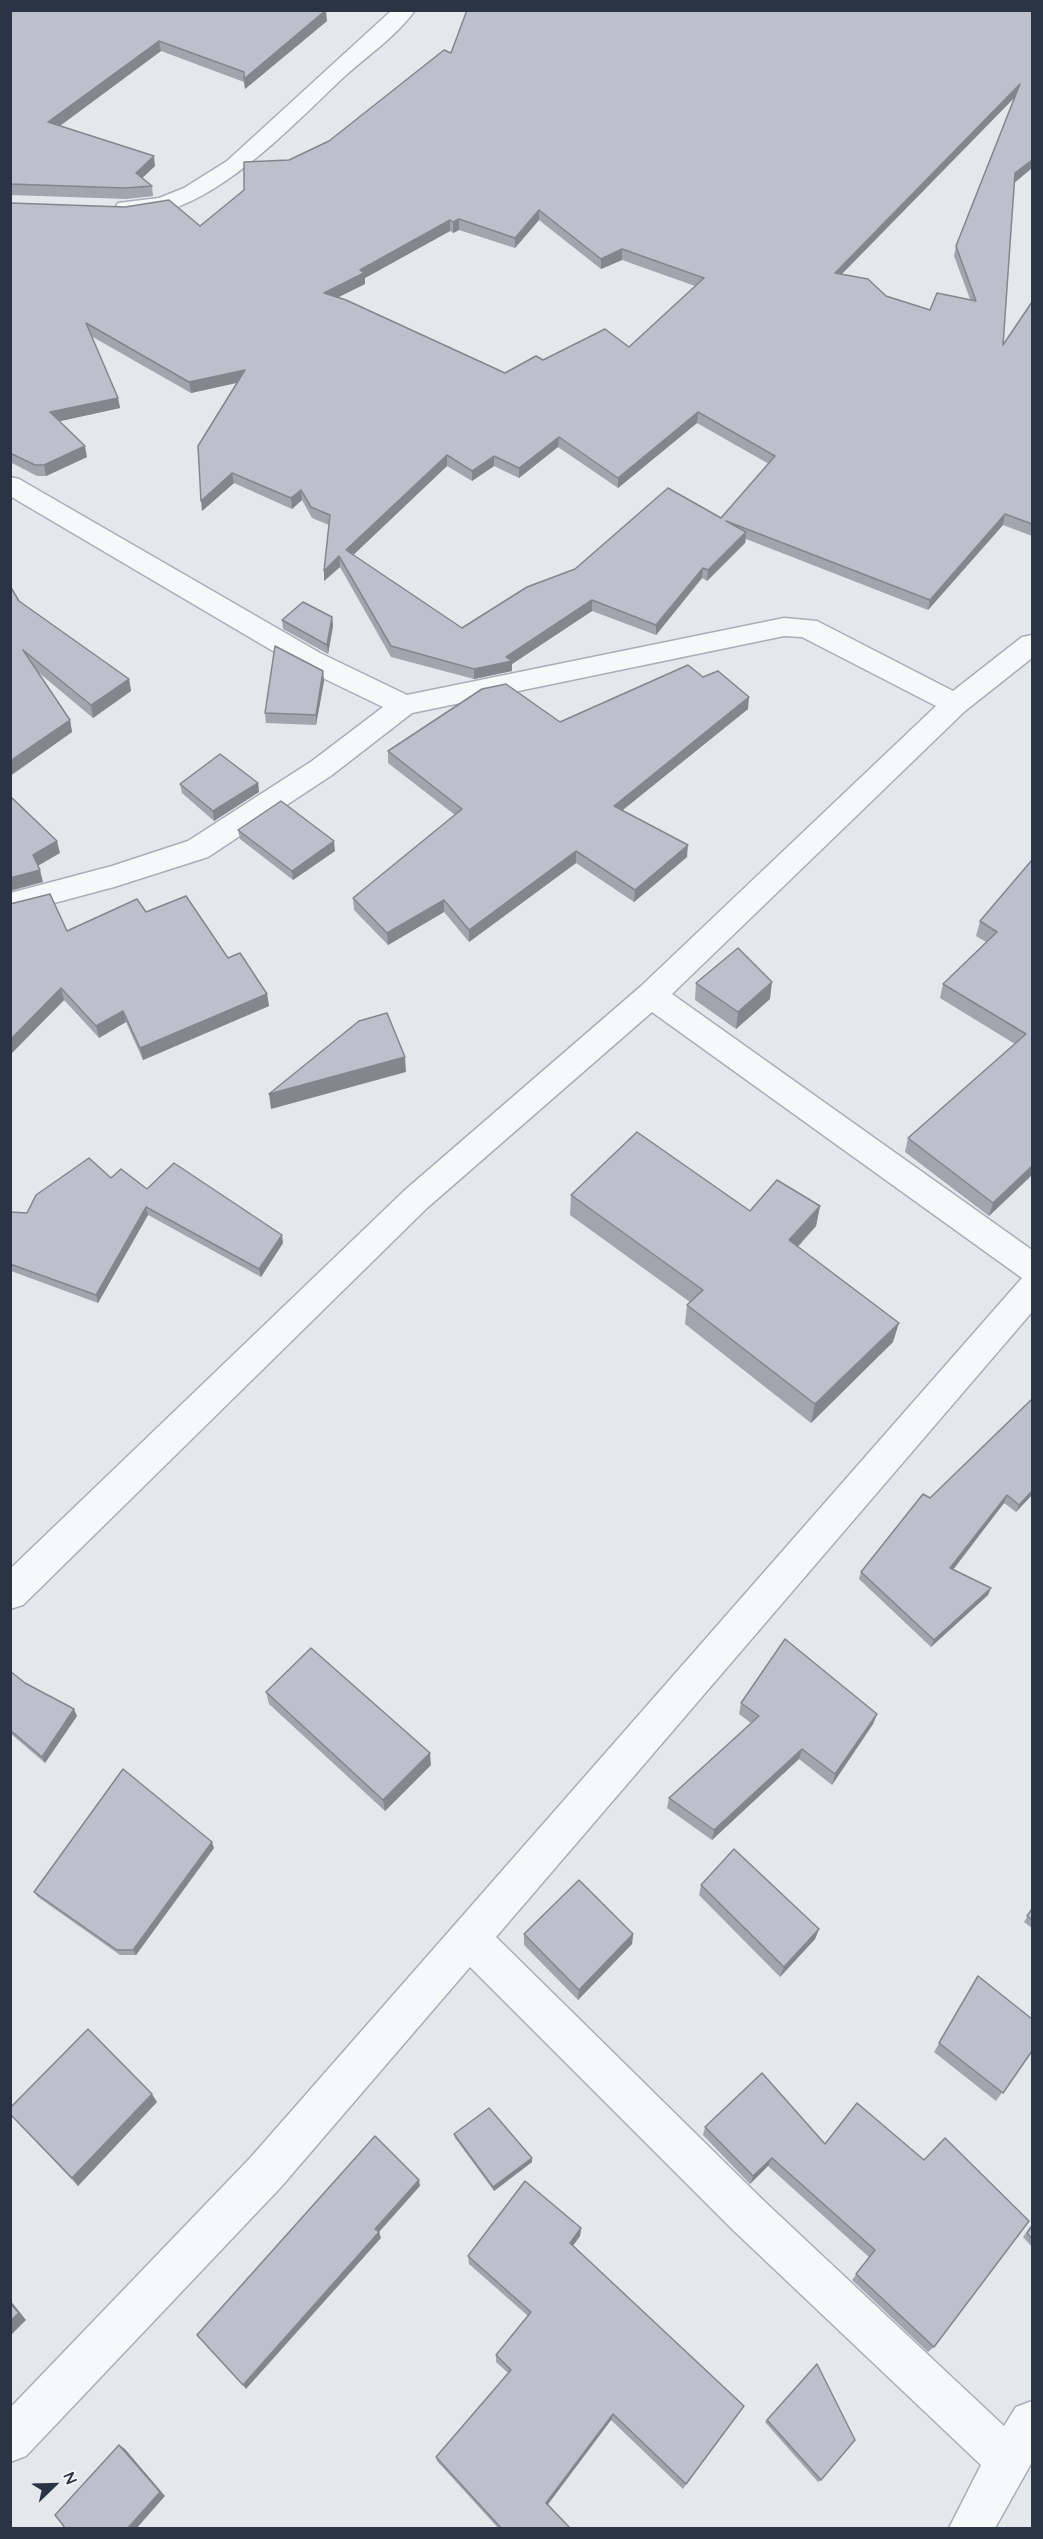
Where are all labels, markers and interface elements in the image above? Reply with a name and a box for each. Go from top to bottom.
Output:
north arrow [24,2455,84,2515]
text: N [59,2469,82,2487]

